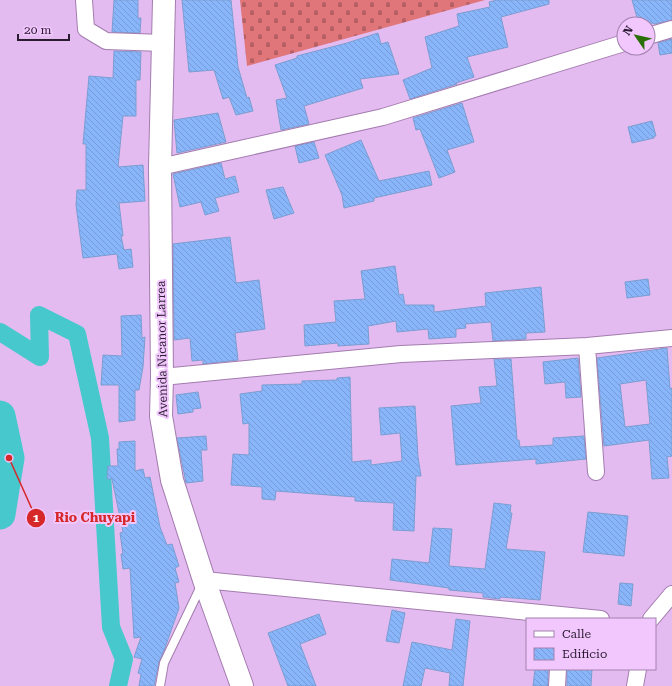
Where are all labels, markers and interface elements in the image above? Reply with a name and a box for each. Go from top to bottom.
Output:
scale bar [18,16,69,42]
north arrow [616,16,656,56]
text: 20 m [24,23,51,37]
text: N [620,23,636,38]
street label: Avenida Nicanor Larrea [154,280,170,417]
callout: Rio Chuyapi [26,505,143,530]
text: Rio Chuyapi [55,510,136,525]
text: 1 [33,511,40,525]
legend [526,618,656,670]
text: Calle [562,627,592,641]
text: Edificio [562,647,607,661]

